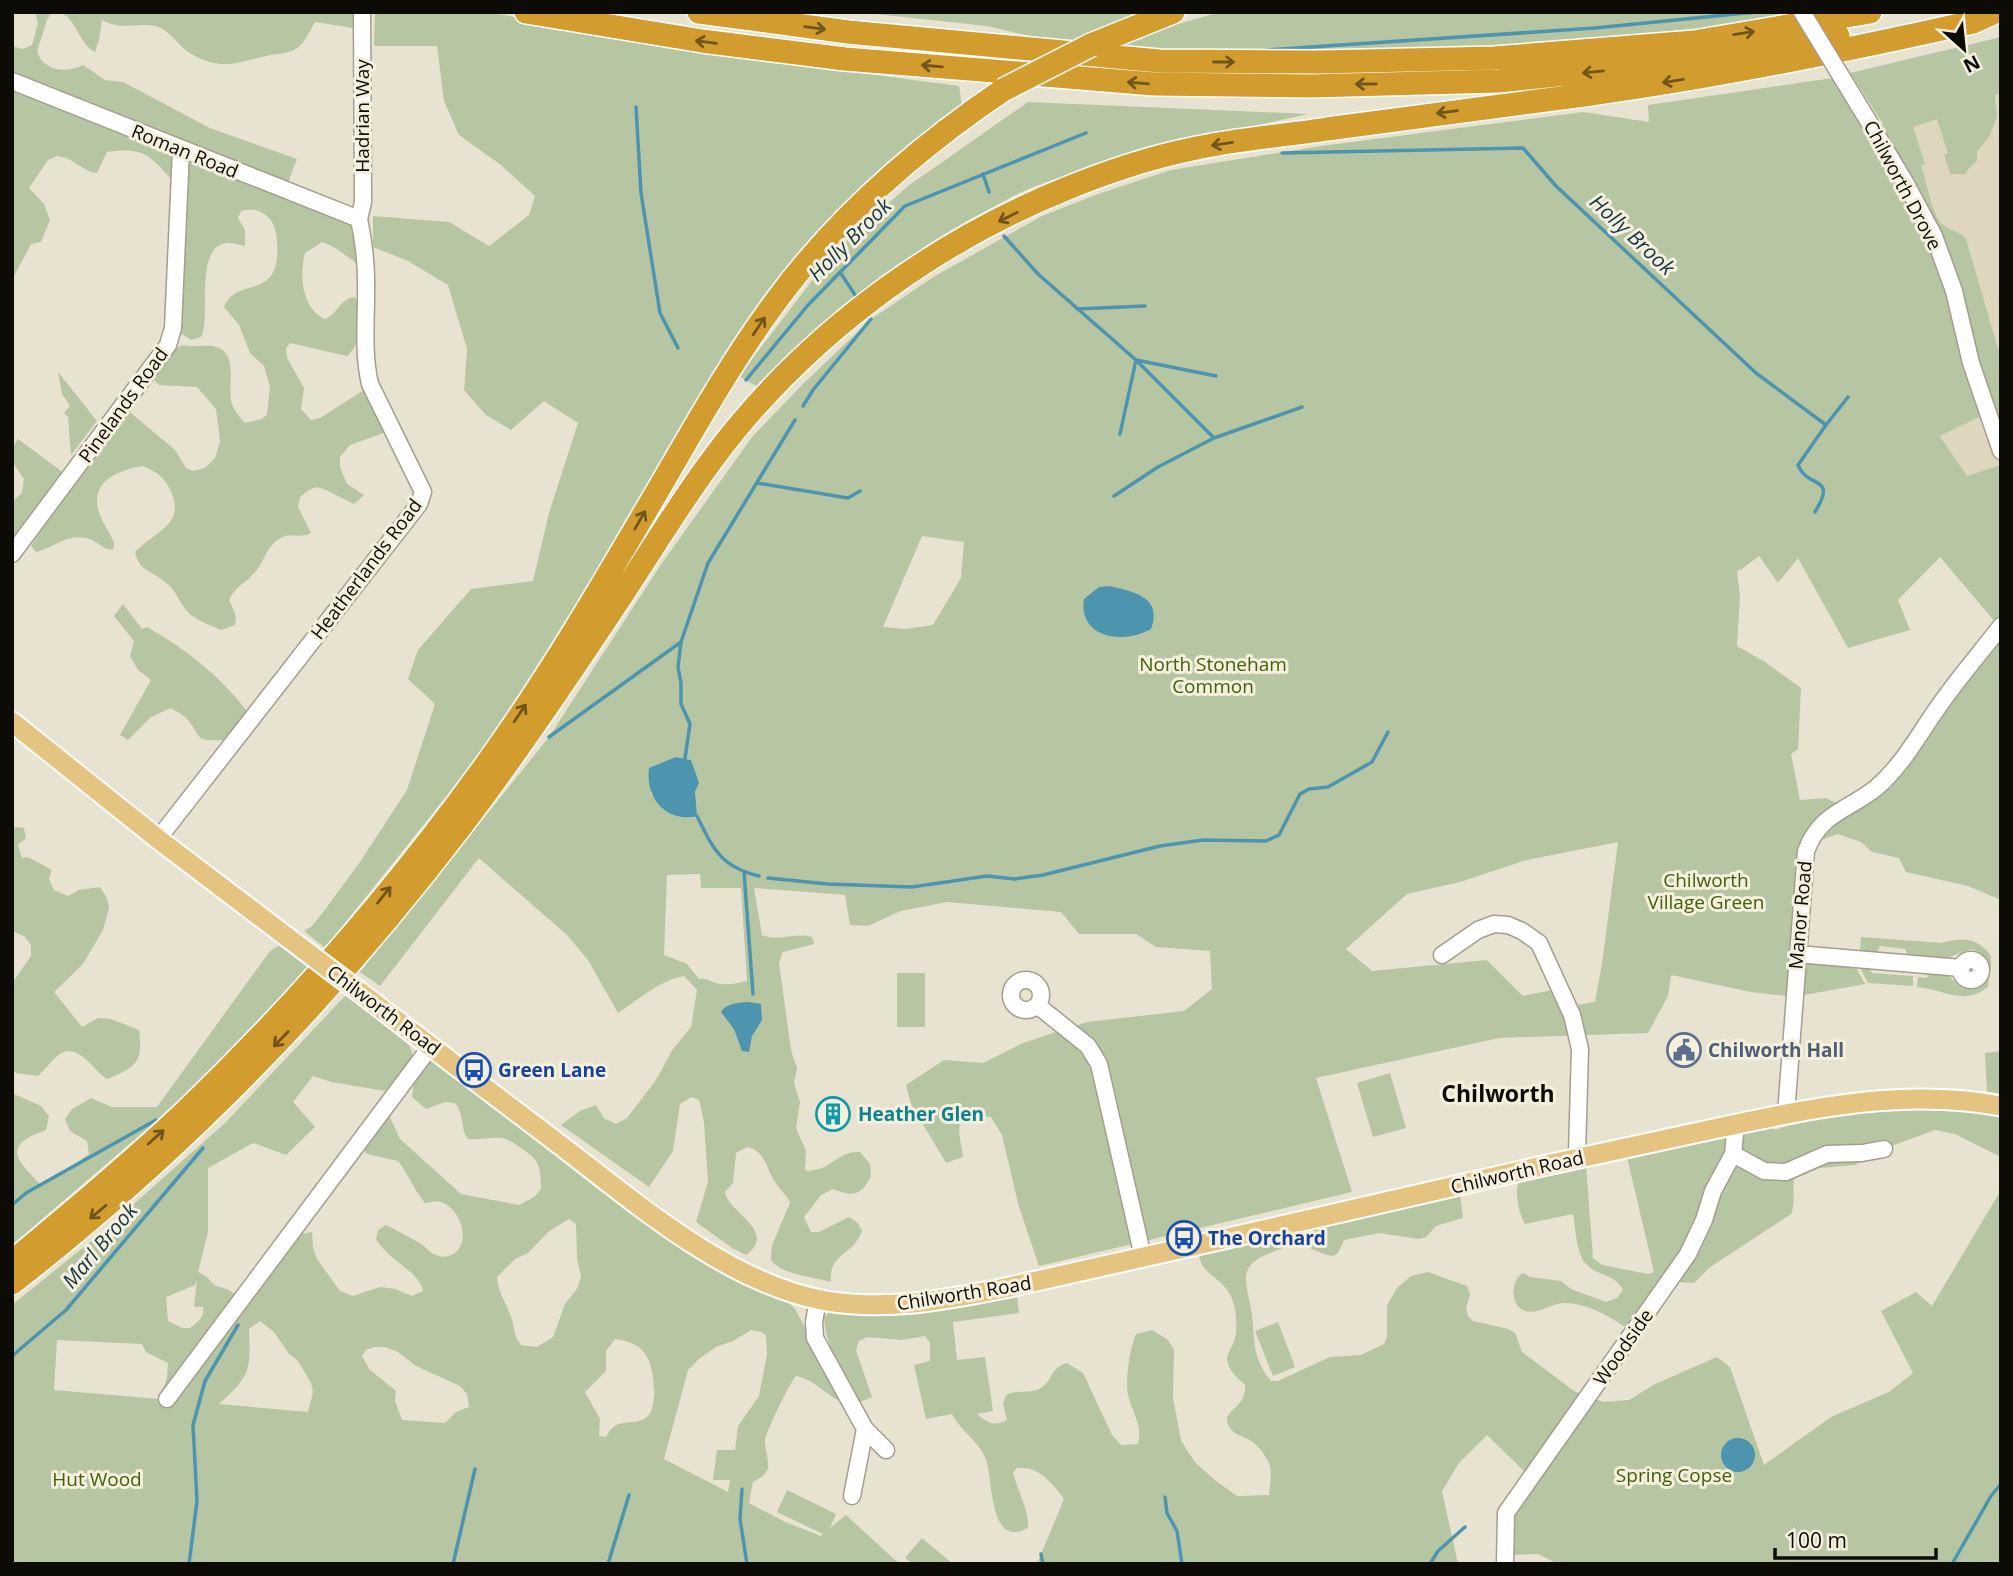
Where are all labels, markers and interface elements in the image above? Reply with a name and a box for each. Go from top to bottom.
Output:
north arrow [1929,14,1999,84]
one-way arrow [803,21,826,34]
one-way arrow [1733,26,1755,39]
one-way arrow [695,35,717,48]
text: N [1959,49,1985,79]
one-way arrow [1213,55,1236,68]
street label: Hadrian Way [349,59,375,173]
one-way arrow [921,59,943,72]
one-way arrow [1582,65,1605,78]
one-way arrow [1662,74,1685,87]
one-way arrow [1128,76,1150,89]
one-way arrow [1355,78,1378,91]
one-way arrow [1437,106,1459,119]
street label: Chilworth Drove [1858,115,1948,255]
street label: Roman Road [128,118,242,184]
one-way arrow [1211,138,1234,151]
water label: Holly Brook [1584,188,1682,281]
water label: Holly Brook [802,191,897,287]
one-way arrow [998,210,1019,224]
one-way arrow [752,317,766,336]
street label: Pinelands Road [72,342,174,468]
street label: Heatherlands Road [304,493,428,645]
one-way arrow [634,510,648,530]
park label: North Stoneham Common [1139,651,1287,699]
one-way arrow [513,704,528,723]
street label: Manor Road [1782,860,1818,970]
park label: Chilworth Village Green [1648,867,1764,915]
one-way arrow [377,887,392,905]
street label: Chilworth Road [322,959,446,1061]
one-way arrow [272,1030,289,1047]
public building icon: Chilworth Hall [1665,1031,1703,1069]
place label: Chilworth Hall [1708,1037,1844,1063]
bus stop icon: Green Lane [455,1051,493,1089]
place label: Green Lane [498,1057,606,1083]
district label: Chilworth [1441,1077,1555,1109]
building icon: Heather Glen [814,1095,852,1133]
place label: Heather Glen [858,1101,984,1127]
one-way arrow [147,1129,165,1145]
street label: Chilworth Road [1448,1144,1586,1200]
water label: Marl Brook [55,1196,144,1294]
one-way arrow [89,1204,107,1220]
bus stop icon: The Orchard [1165,1219,1203,1257]
place label: The Orchard [1208,1225,1326,1251]
street label: Chilworth Road [895,1270,1033,1316]
street label: Woodside [1587,1303,1659,1391]
park label: Spring Copse [1616,1462,1732,1488]
park label: Hut Wood [52,1466,142,1492]
scale bar [1775,1516,1936,1560]
text: 100 m [1786,1526,1847,1554]

